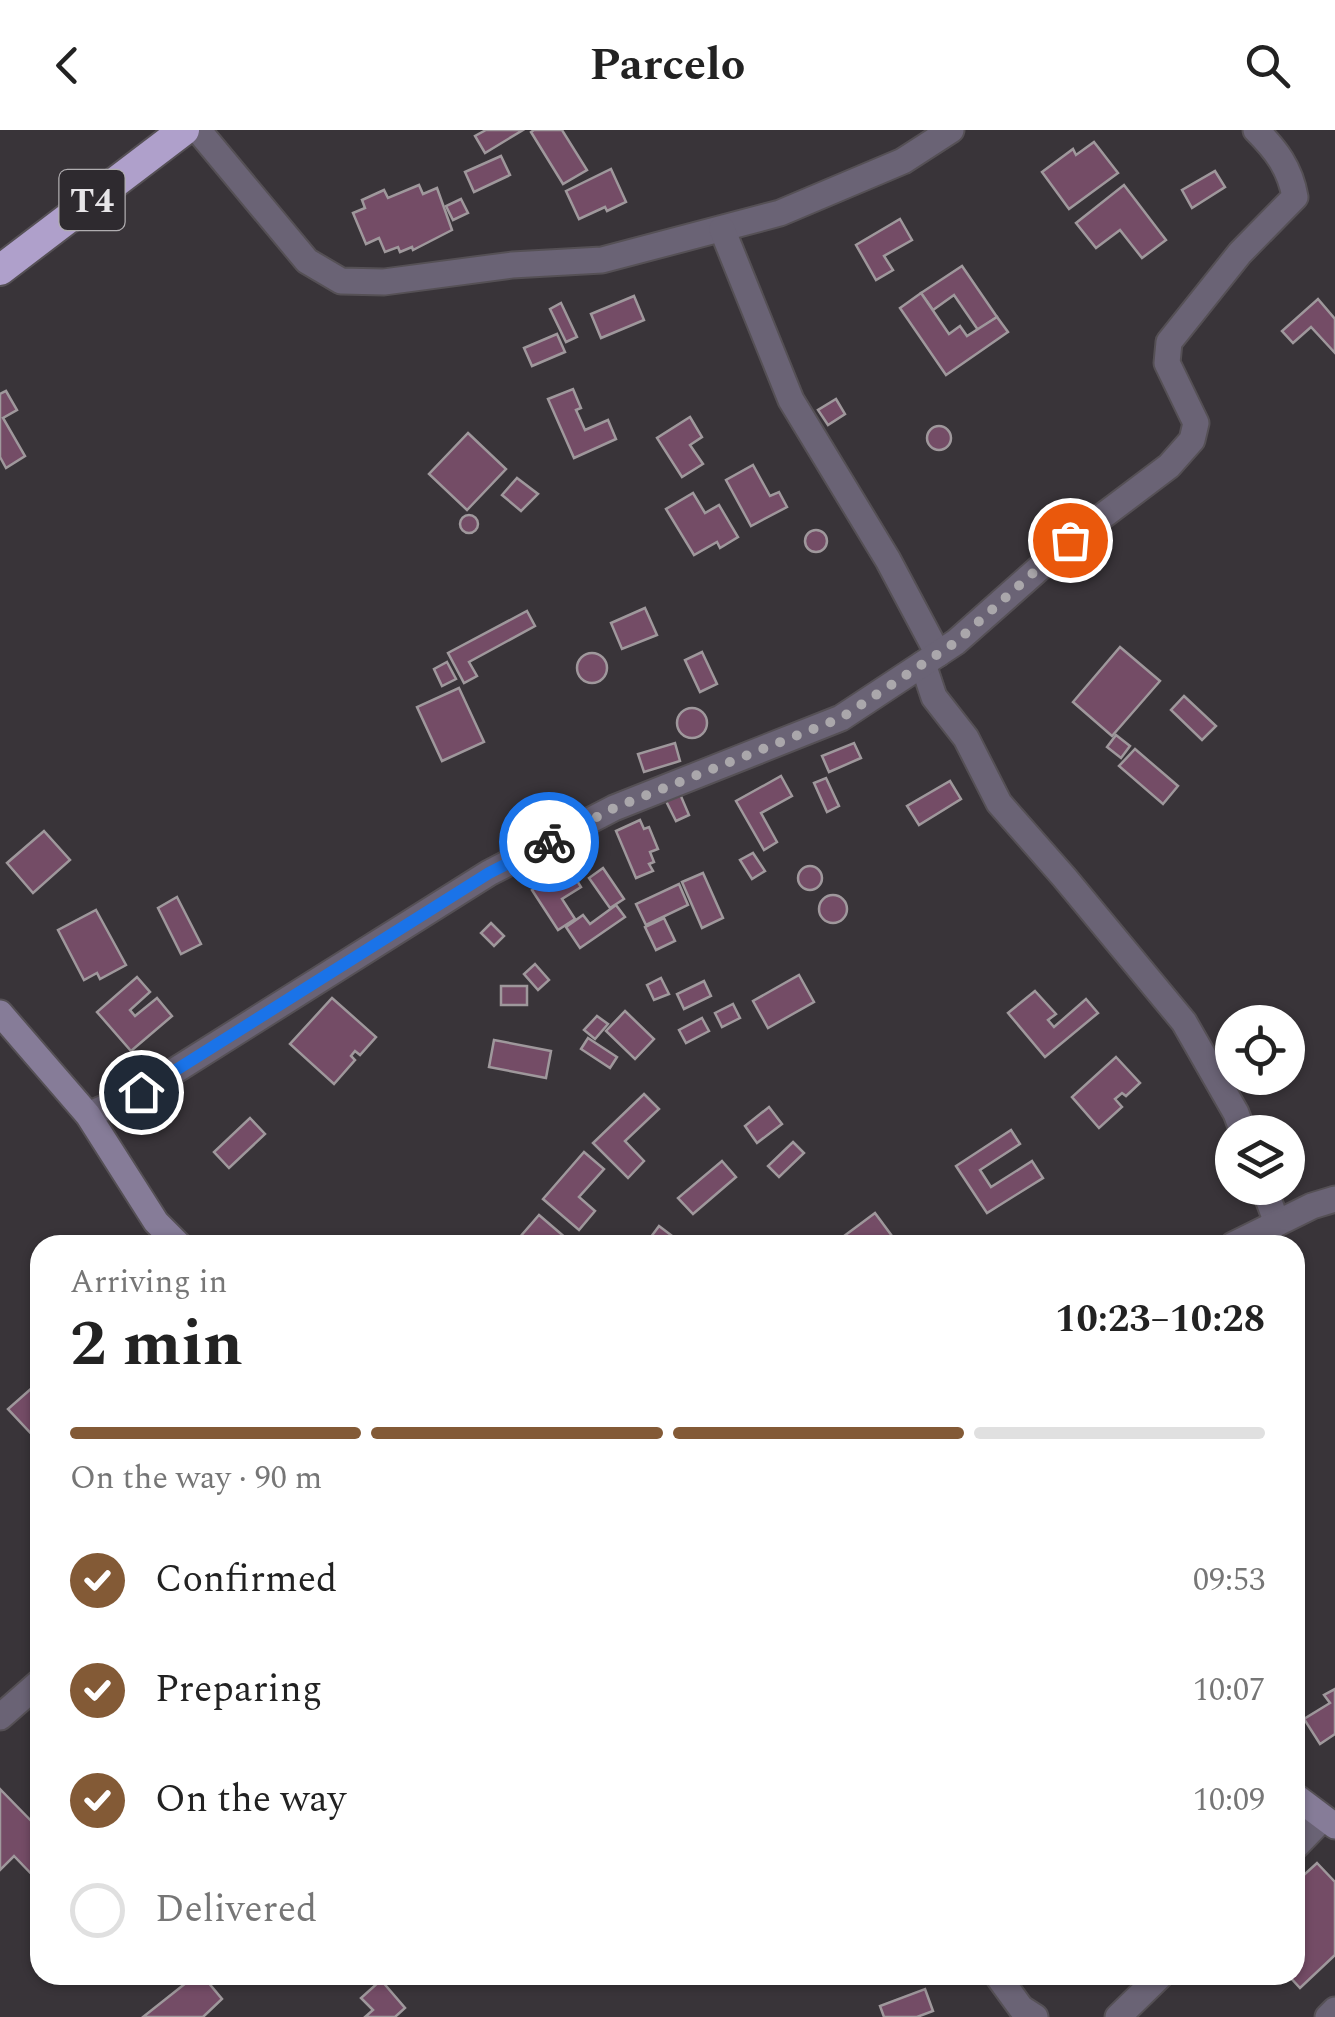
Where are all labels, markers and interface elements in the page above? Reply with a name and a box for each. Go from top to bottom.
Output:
text: Parcelo [590,31,745,100]
icon: back [40,38,95,93]
icon: search [1240,38,1295,93]
road number: T4 [59,170,124,230]
pin [1028,498,1113,583]
icon: bag [1043,513,1098,568]
courier [499,792,599,892]
icon: bike [522,815,577,870]
map controls [1215,1005,1305,1205]
button: locate [1215,1005,1305,1095]
pin [99,1050,184,1135]
icon: home [114,1065,169,1120]
button: layers [1215,1115,1305,1205]
text: Arriving in [70,1258,227,1307]
text: 10:23–10:28 [1055,1291,1265,1349]
text: 2 min [70,1295,243,1394]
text: On the way · 90 m [70,1454,322,1503]
text: Confirmed [155,1551,337,1609]
icon: check [70,1553,125,1608]
text: 09:53 [1193,1556,1265,1605]
text: Preparing [155,1661,322,1719]
icon: check [70,1663,125,1718]
text: 10:07 [1193,1666,1265,1715]
text: On the way [155,1771,346,1829]
icon: check [70,1773,125,1828]
text: 10:09 [1193,1776,1265,1825]
text: Delivered [155,1881,317,1939]

